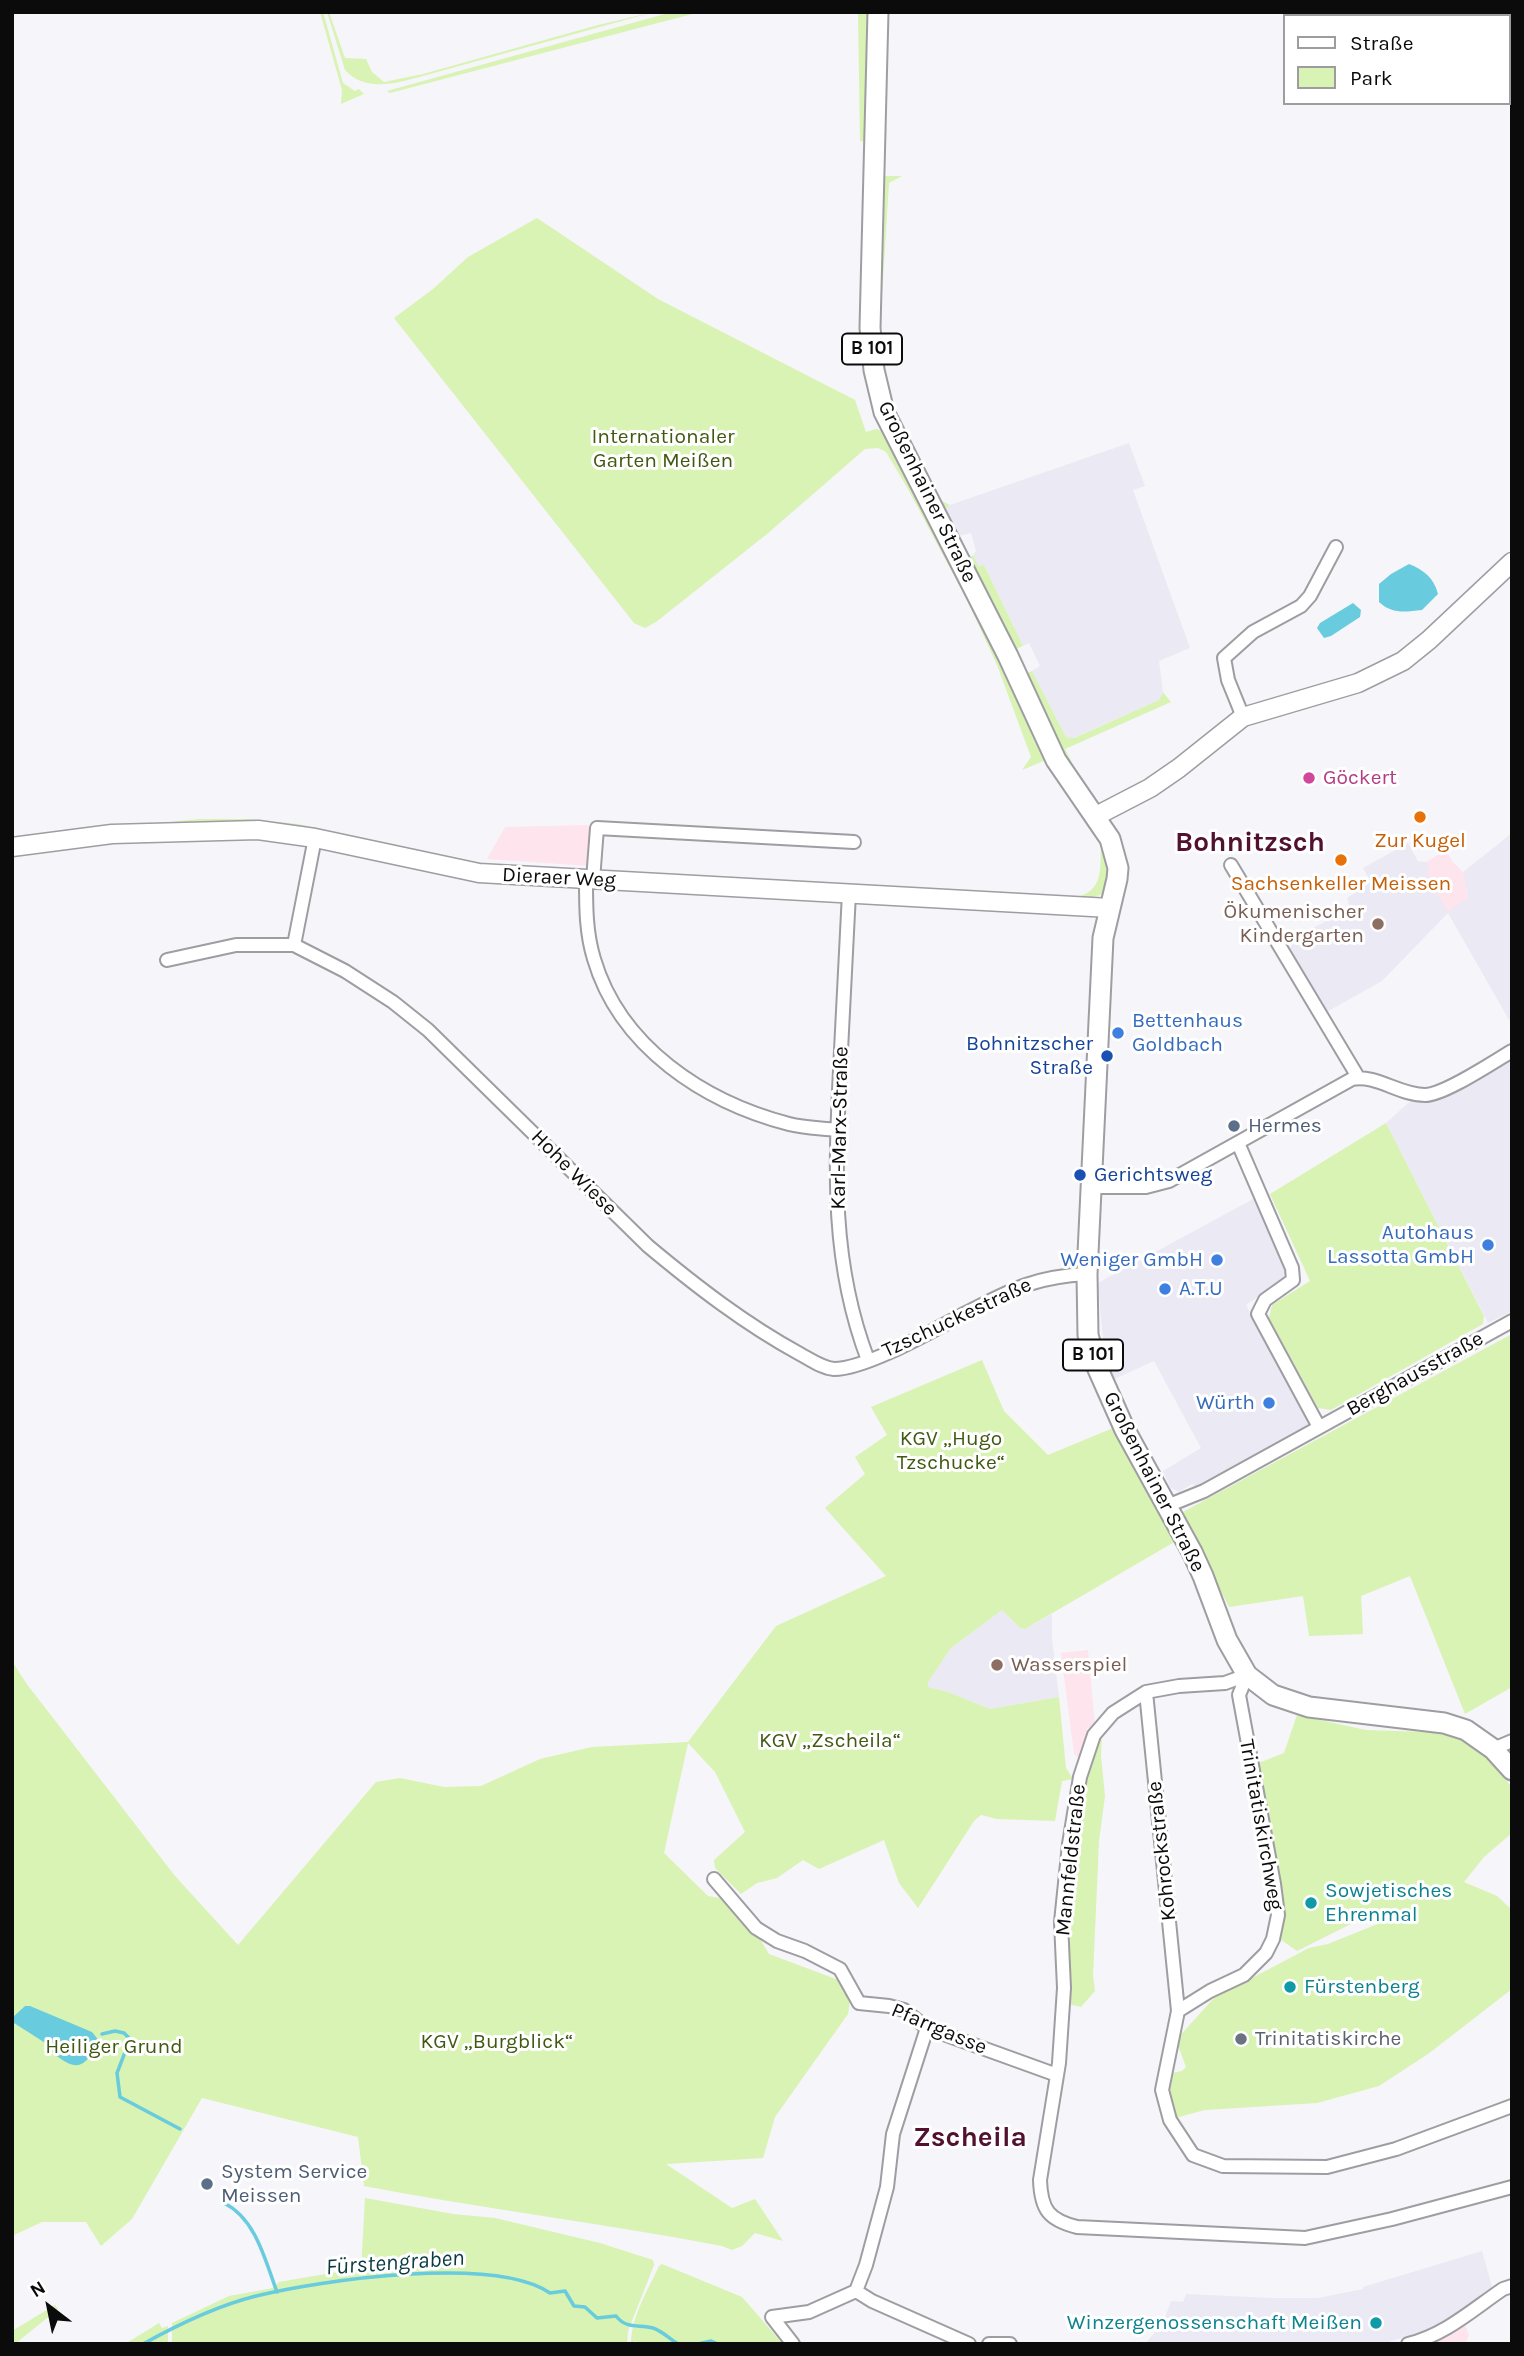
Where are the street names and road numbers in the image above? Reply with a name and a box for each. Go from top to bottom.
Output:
road number: B 101 [842,334,902,364]
street label: Großenhainer Straße [872,397,982,587]
street label: Dieraer Weg [501,862,617,894]
street label: Karl-Marx-Straße [826,1046,854,1210]
street label: Hohe Wiese [526,1125,622,1221]
street label: Tzschuckestraße [878,1272,1036,1364]
street label: Berghausstraße [1342,1326,1488,1422]
road number: B 101 [1063,1340,1123,1371]
street label: Großenhainer Straße [1098,1388,1210,1576]
street label: Trinitatiskirchweg [1234,1737,1288,1913]
street label: Kohrockstraße [1142,1780,1182,1922]
street label: Mannfeldstraße [1050,1783,1092,1937]
street label: Pfarrgasse [887,1998,991,2060]

